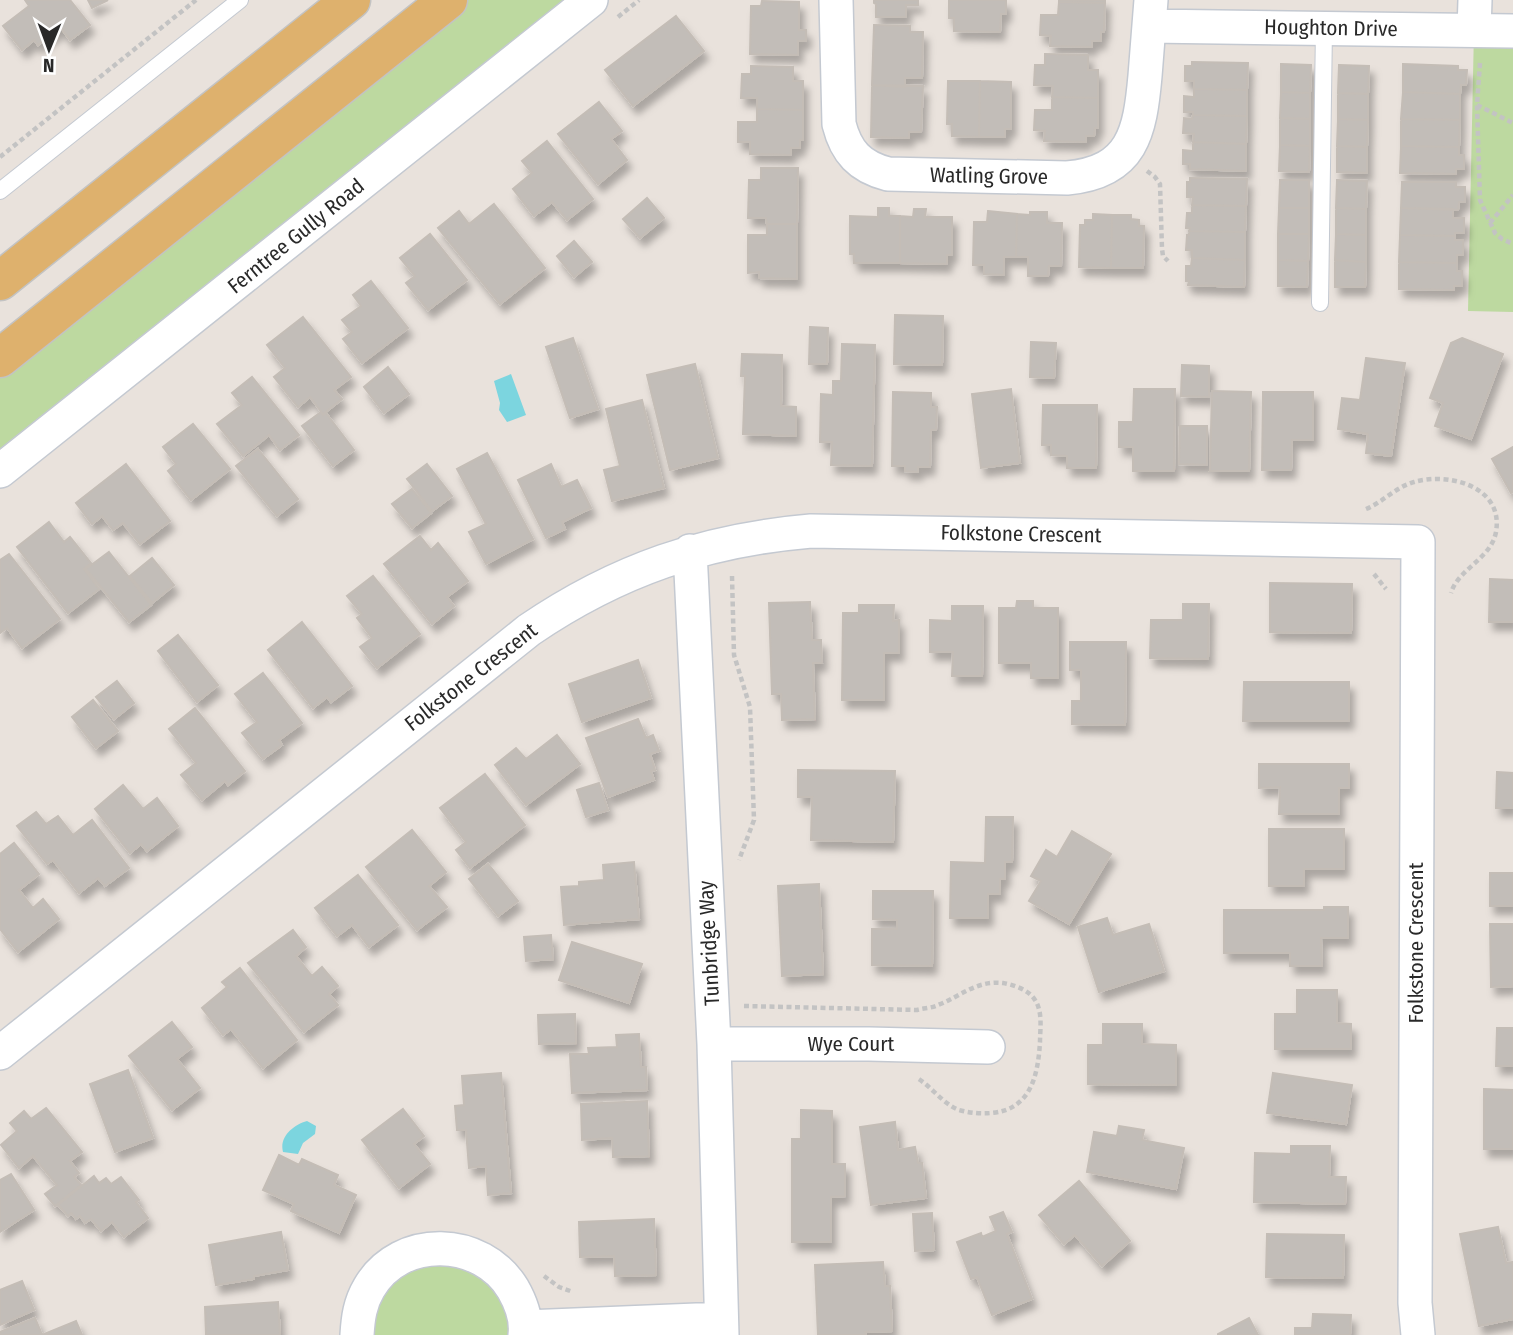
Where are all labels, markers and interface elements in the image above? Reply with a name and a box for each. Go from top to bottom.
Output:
north arrow [14,14,84,84]
street label: Houghton Drive [1264,14,1398,42]
text: N [43,54,55,77]
street label: Watling Grove [930,162,1048,190]
street label: Ferntree Gully Road [222,173,370,299]
street label: Folkstone Crescent [940,520,1102,548]
street label: Folkstone Crescent [400,617,543,737]
street label: Folkstone Crescent [1403,862,1429,1024]
street label: Tunbridge Way [693,879,725,1006]
street label: Wye Court [808,1031,895,1057]

